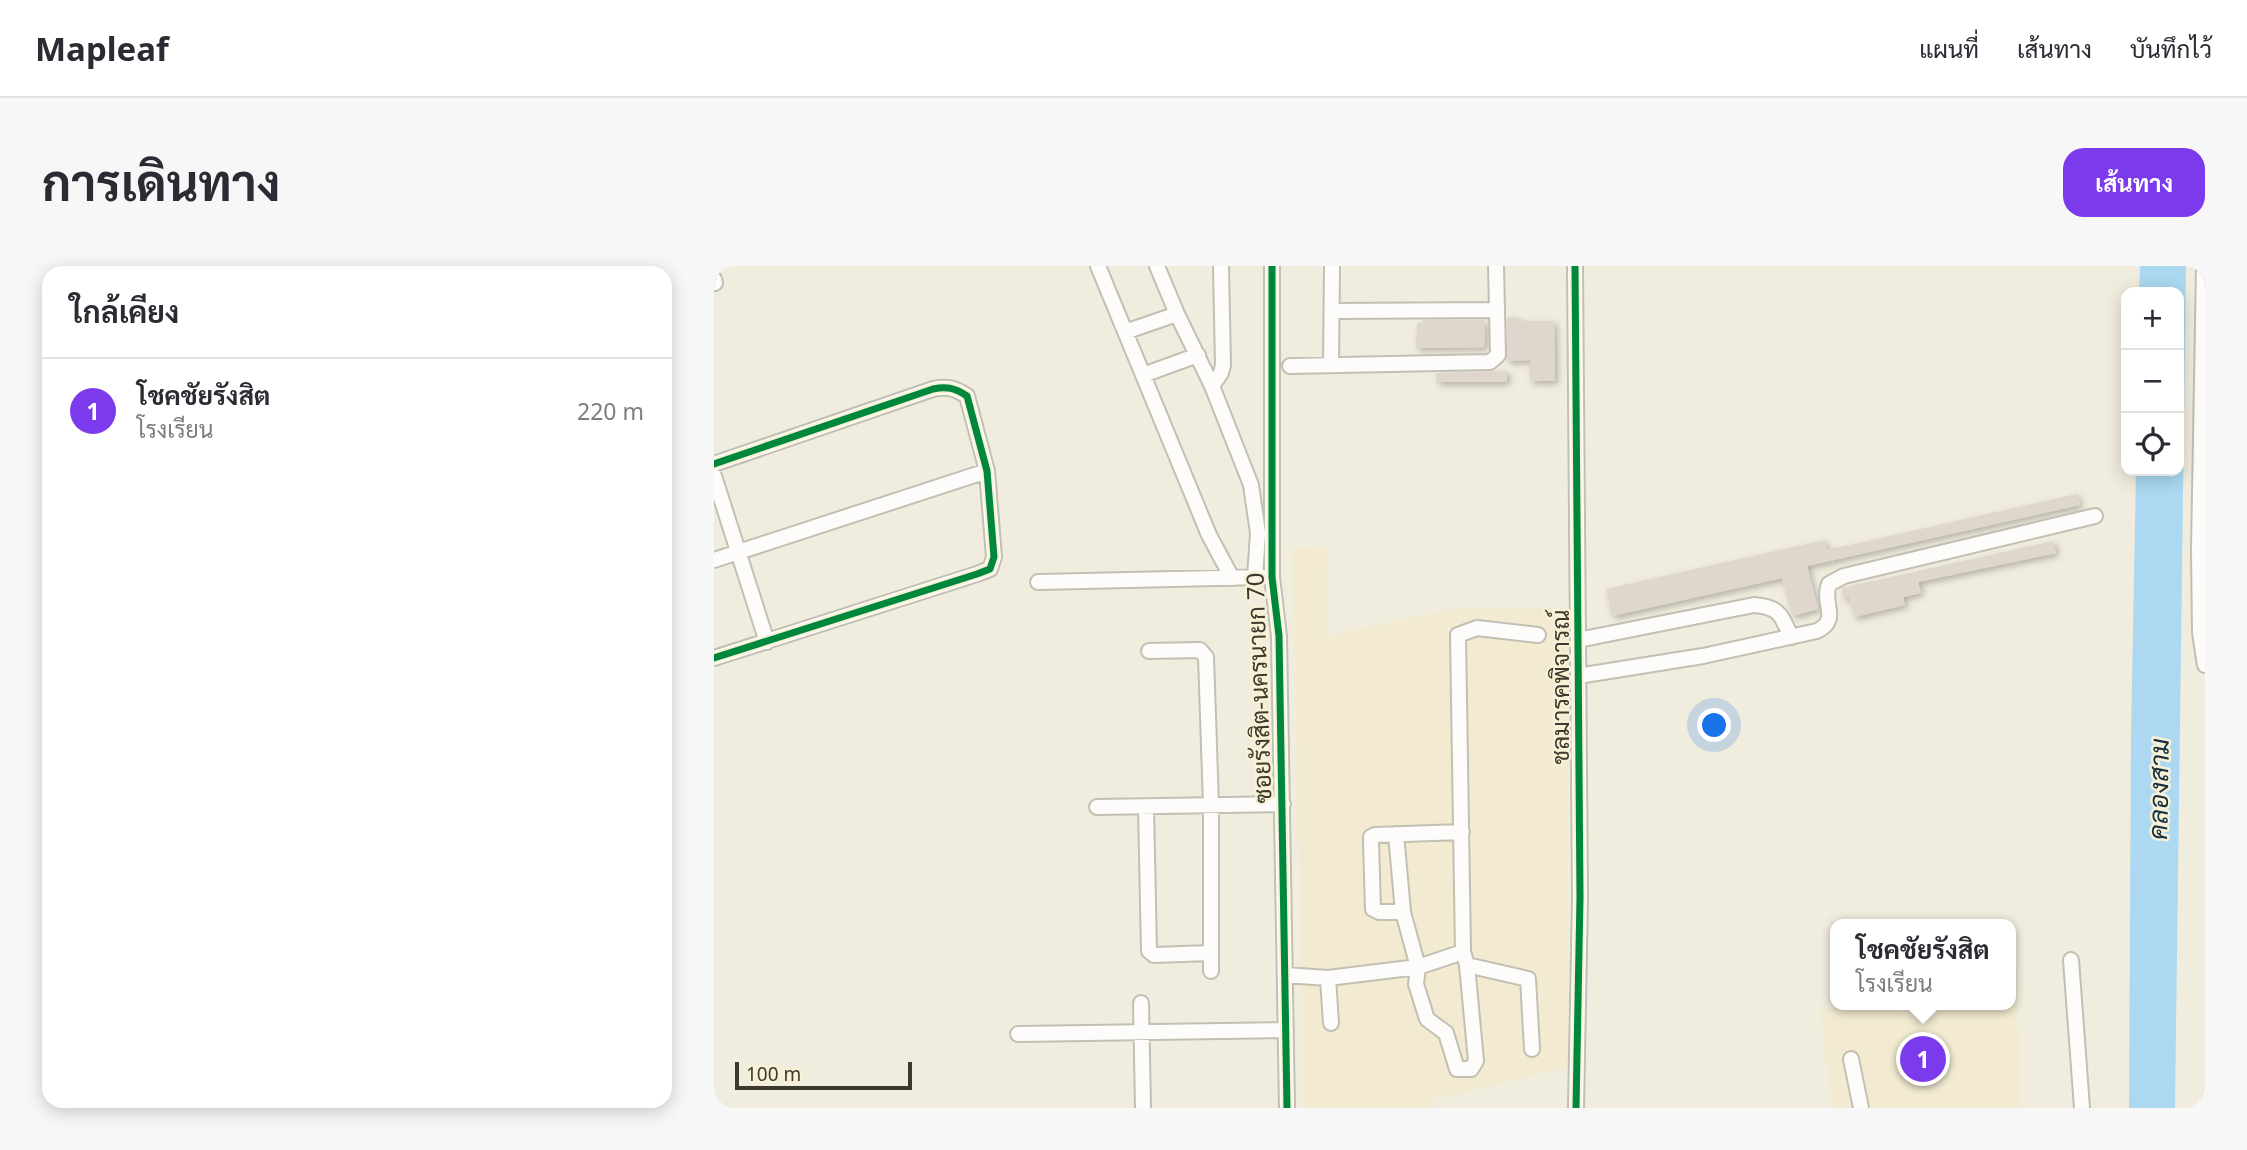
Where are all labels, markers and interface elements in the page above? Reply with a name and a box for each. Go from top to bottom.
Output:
text: Mapleaf [35,26,169,71]
text: แผนที่ [1919,32,1979,65]
text: เส้นทาง [2017,32,2092,65]
text: บันทึกไว้ [2130,32,2212,65]
button: เส้นทาง [2063,148,2205,217]
text: การเดินทาง [42,149,280,215]
map controls [2121,287,2184,476]
button: + [2121,287,2184,350]
text: ใกล้เคียง [70,291,179,332]
button: − [2121,350,2184,413]
text: โชคชัยรังสิต [137,377,270,413]
text: 1 [86,395,100,427]
text: 220 m [577,395,644,427]
text: โรงเรียน [137,413,213,445]
button: locate [2121,413,2184,476]
street label: ซอยรังสิต-นครนายก 70 [1237,572,1279,804]
street label: ชลมารคพิจารณ์ [1543,610,1576,764]
your location [1697,708,1731,742]
water label: คลองสาม [2139,738,2177,840]
popup [1830,919,2016,1010]
text: โชคชัยรังสิต [1856,931,1990,967]
text: โรงเรียน [1856,967,1933,999]
pin: 1 [1900,1033,1946,1085]
scale bar [735,1059,912,1091]
text: 100 m [746,1061,801,1087]

